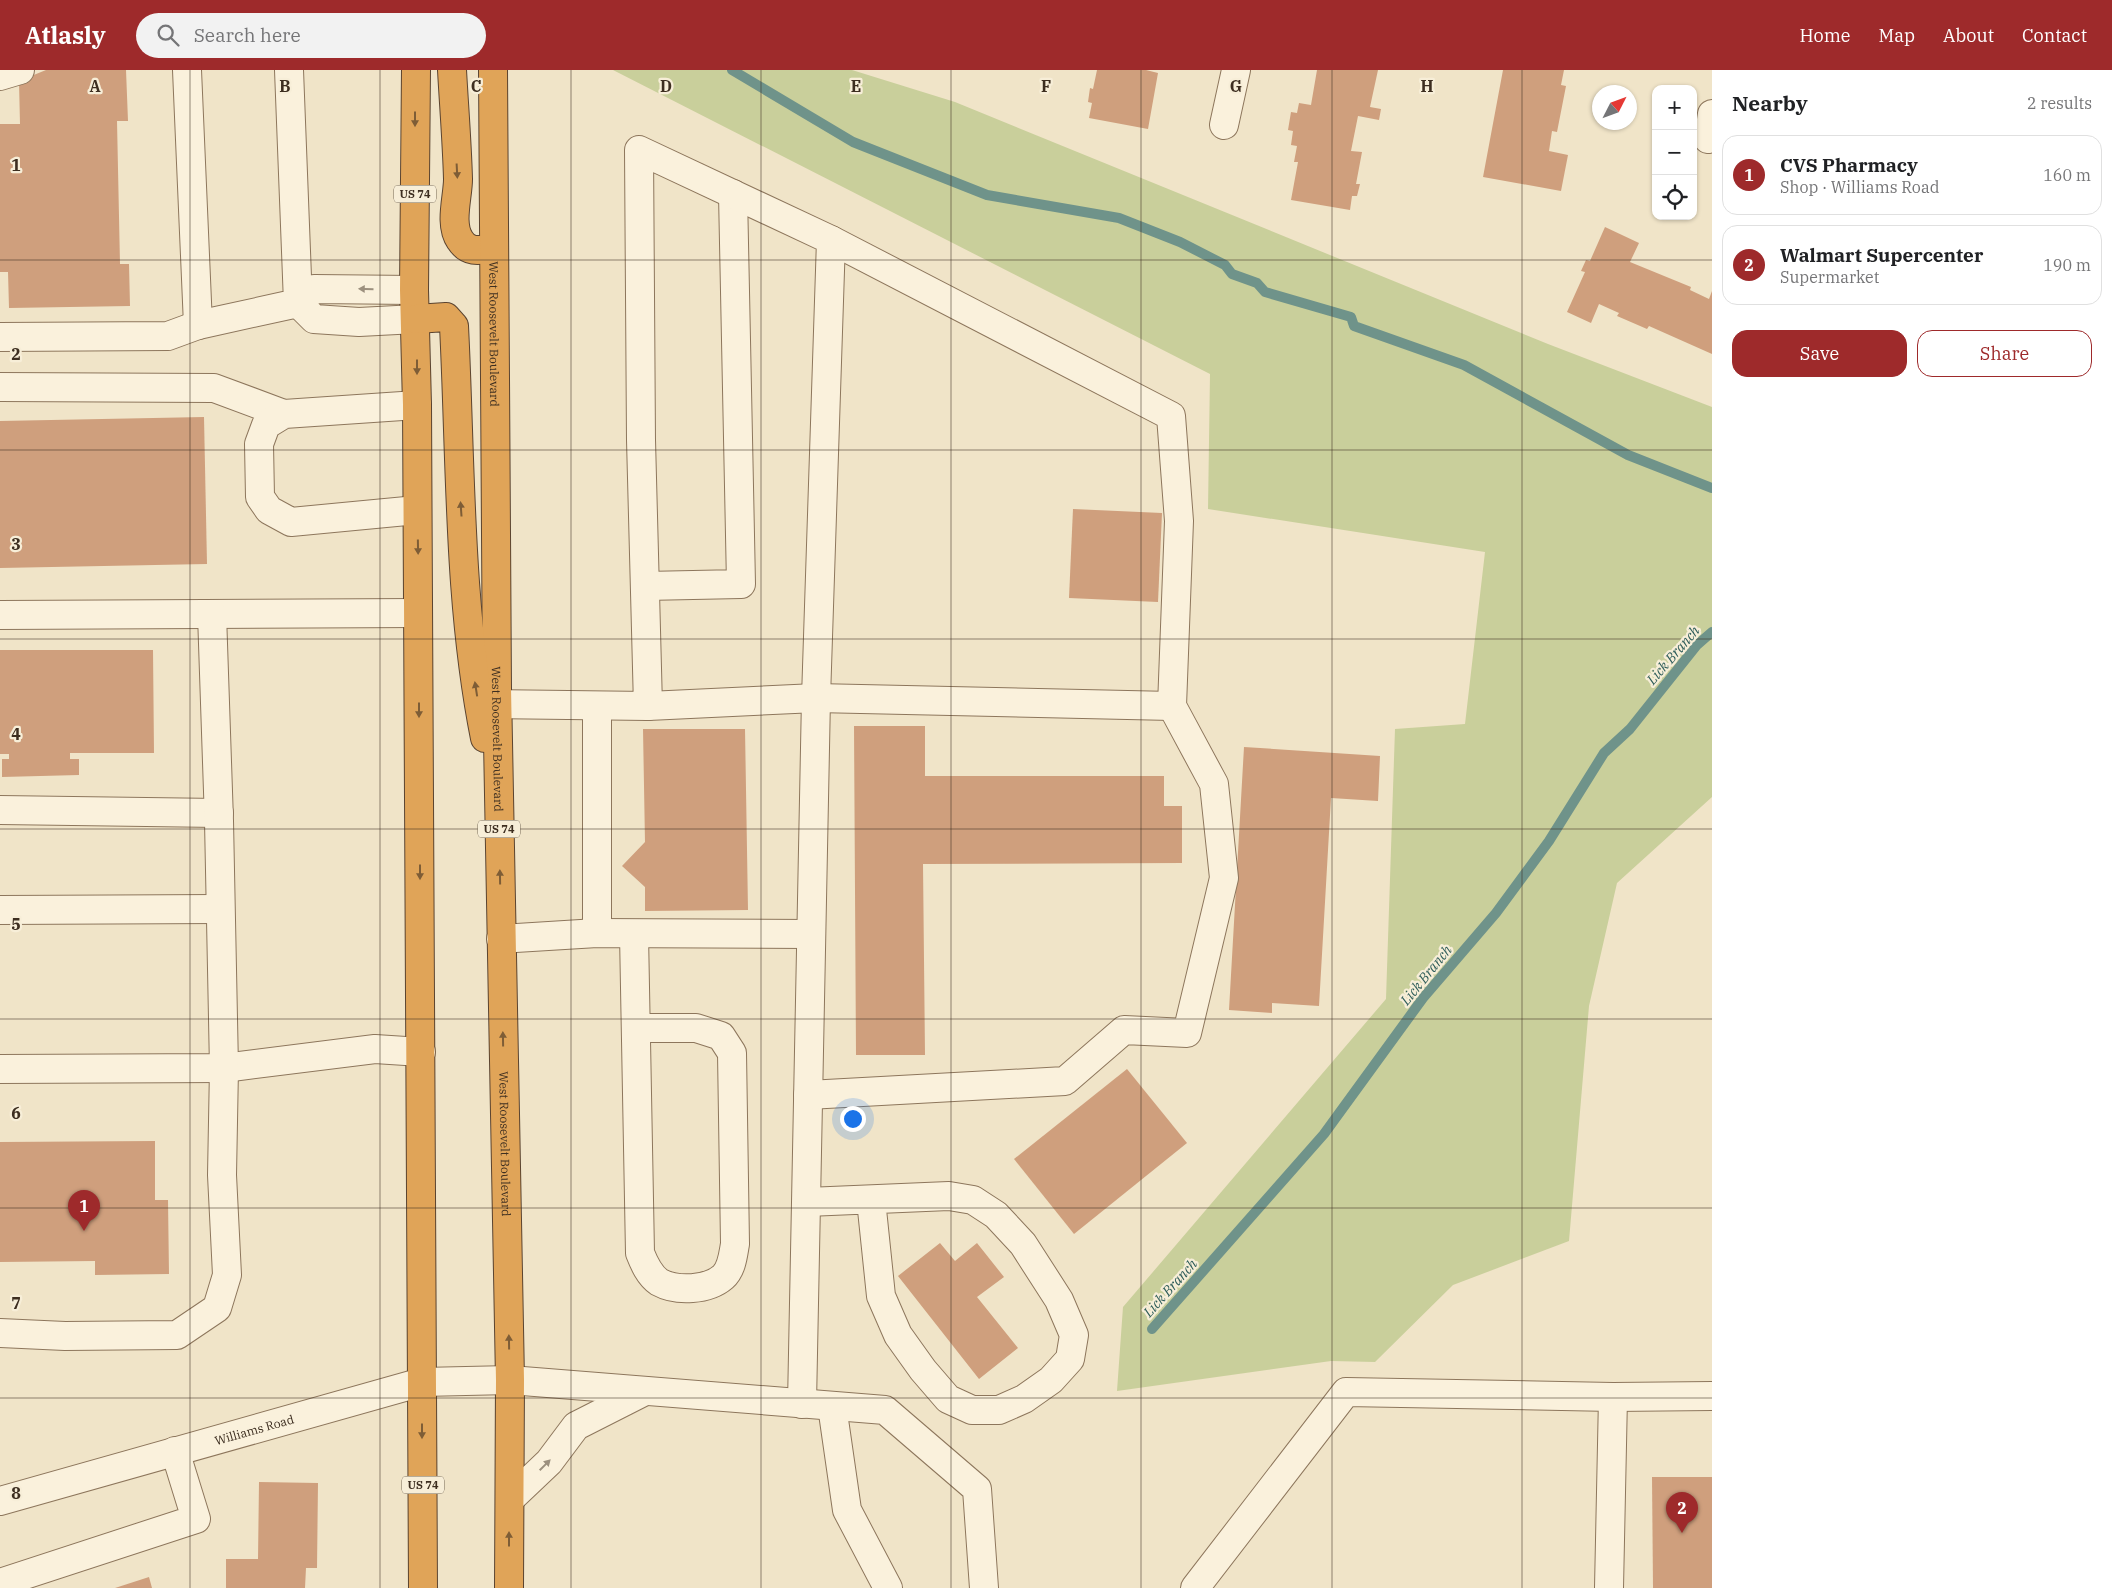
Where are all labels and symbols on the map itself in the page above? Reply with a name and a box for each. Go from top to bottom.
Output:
text: A [89,76,101,96]
text: B [279,76,291,96]
text: C [471,76,481,96]
text: D [660,76,672,96]
text: E [851,76,861,96]
text: F [1041,76,1051,96]
text: G [1230,76,1242,96]
text: H [1421,76,1434,96]
north arrow [1592,85,1637,130]
one-way arrow [411,111,419,127]
text: 1 [11,155,21,175]
one-way arrow [454,163,462,179]
road number: US 74 [394,186,436,202]
street label: West Roosevelt Boulevard [487,261,503,407]
one-way arrow [357,285,373,293]
text: 2 [11,344,21,364]
one-way arrow [413,360,421,376]
one-way arrow [456,501,464,517]
text: 3 [11,534,21,554]
one-way arrow [414,540,422,556]
water label: Lick Branch [1642,622,1704,689]
street label: West Roosevelt Boulevard [489,666,507,812]
one-way arrow [471,680,479,696]
one-way arrow [415,702,423,718]
text: 4 [11,724,21,744]
road number: US 74 [478,821,520,838]
one-way arrow [416,864,424,880]
one-way arrow [496,869,504,885]
text: 5 [11,914,21,934]
water label: Lick Branch [1396,941,1456,1009]
one-way arrow [499,1031,507,1047]
street label: West Roosevelt Boulevard [497,1071,514,1217]
text: 6 [11,1103,21,1123]
your location [840,1106,866,1132]
pin: 1 [68,1190,100,1231]
water label: Lick Branch [1139,1255,1201,1322]
text: 7 [11,1293,21,1313]
one-way arrow [505,1334,513,1350]
street label: Williams Road [213,1411,295,1448]
one-way arrow [418,1423,426,1439]
one-way arrow [539,1460,551,1472]
road number: US 74 [402,1476,444,1494]
text: 8 [11,1483,21,1503]
pin: 2 [1666,1492,1698,1533]
one-way arrow [505,1531,513,1547]

